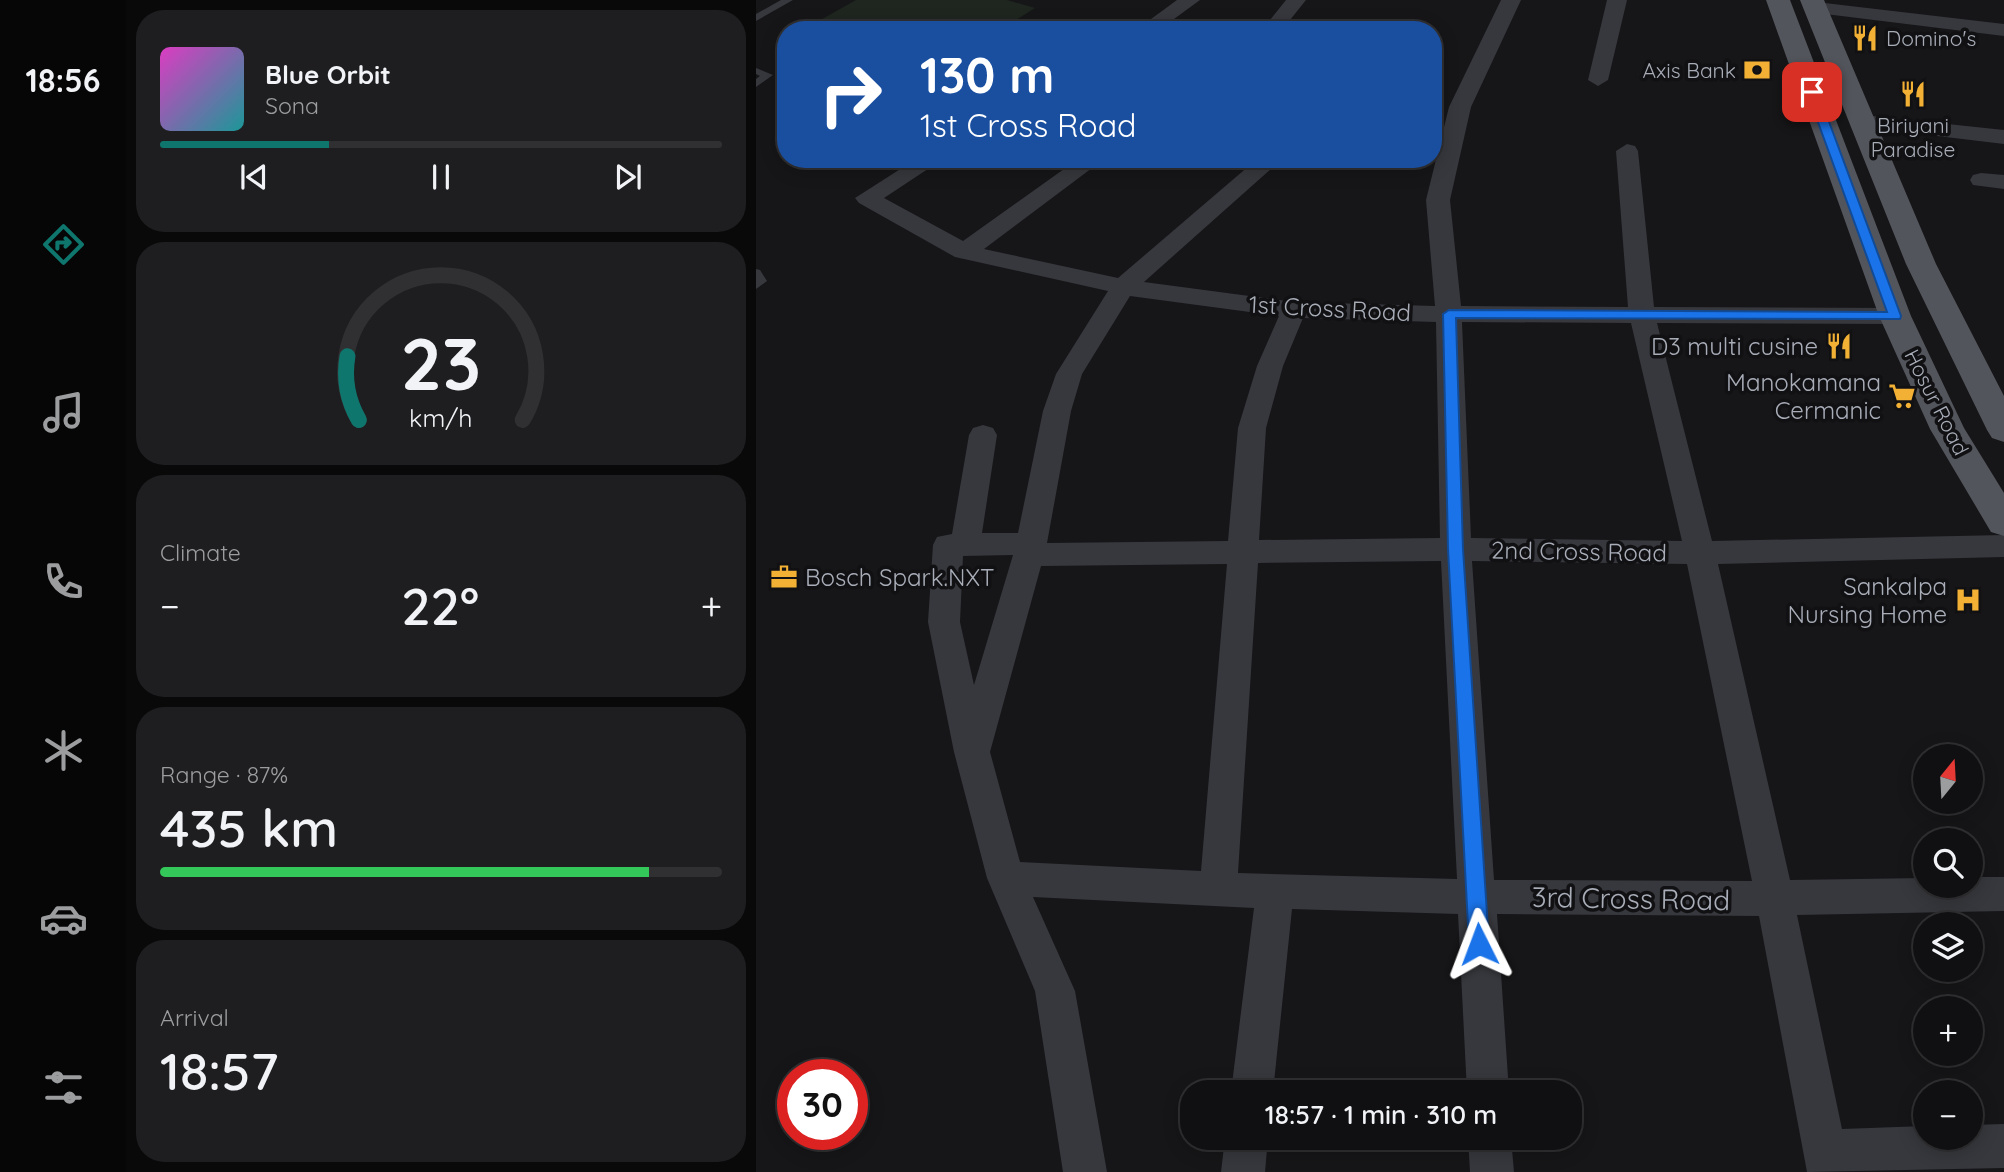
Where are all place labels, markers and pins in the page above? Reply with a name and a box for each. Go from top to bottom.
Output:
restaurant icon: Domino's [1850,23,1880,53]
place label: Domino's [1886,25,1976,51]
bank icon: Axis Bank [1742,55,1772,85]
place label: Axis Bank [1642,57,1736,83]
pin [1782,62,1842,122]
restaurant icon: Biriyani Paradise [1898,79,1928,109]
place label: Biriyani Paradise [1871,112,1955,162]
place label: D3 multi cusine [1651,331,1818,361]
restaurant icon: D3 multi cusine [1824,331,1854,361]
place label: Manokamana Cermanic [1726,367,1881,425]
supermarket icon: Manokamana Cermanic [1887,381,1917,411]
office icon: Bosch Spark.NXT [769,562,799,592]
place label: Bosch Spark.NXT [805,562,994,592]
place label: Sankalpa Nursing Home [1788,571,1947,629]
hospital icon: Sankalpa Nursing Home [1953,585,1983,615]

